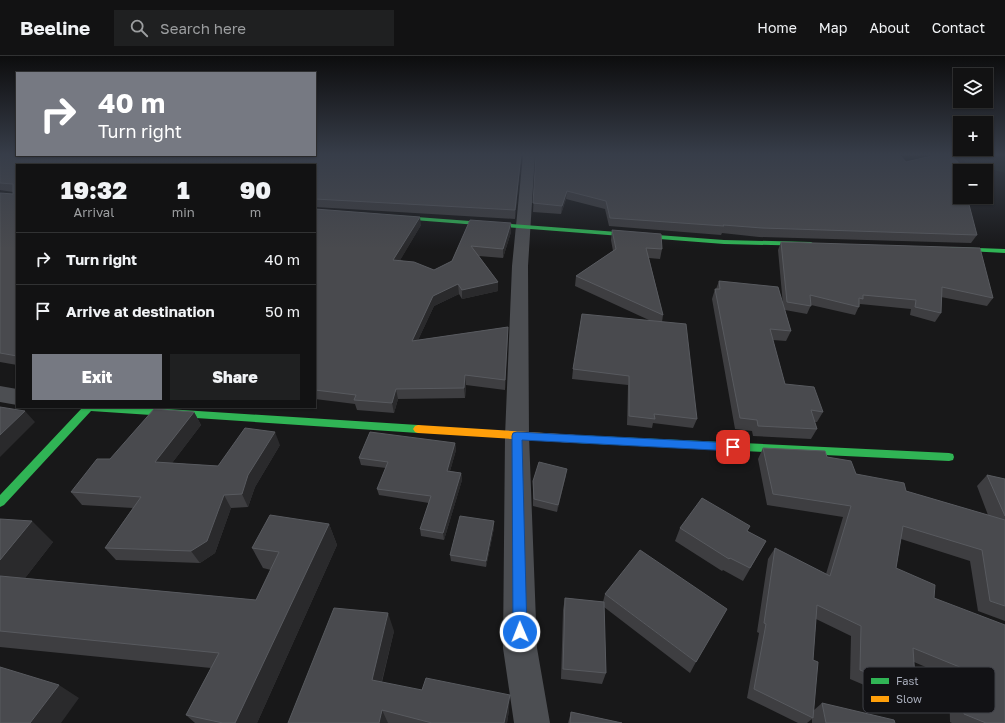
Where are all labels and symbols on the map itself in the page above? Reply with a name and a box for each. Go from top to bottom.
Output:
pin [716,430,750,464]
position arrow [499,611,541,653]
legend [863,667,995,713]
text: Fast [896,674,919,687]
text: Slow [896,692,922,705]

